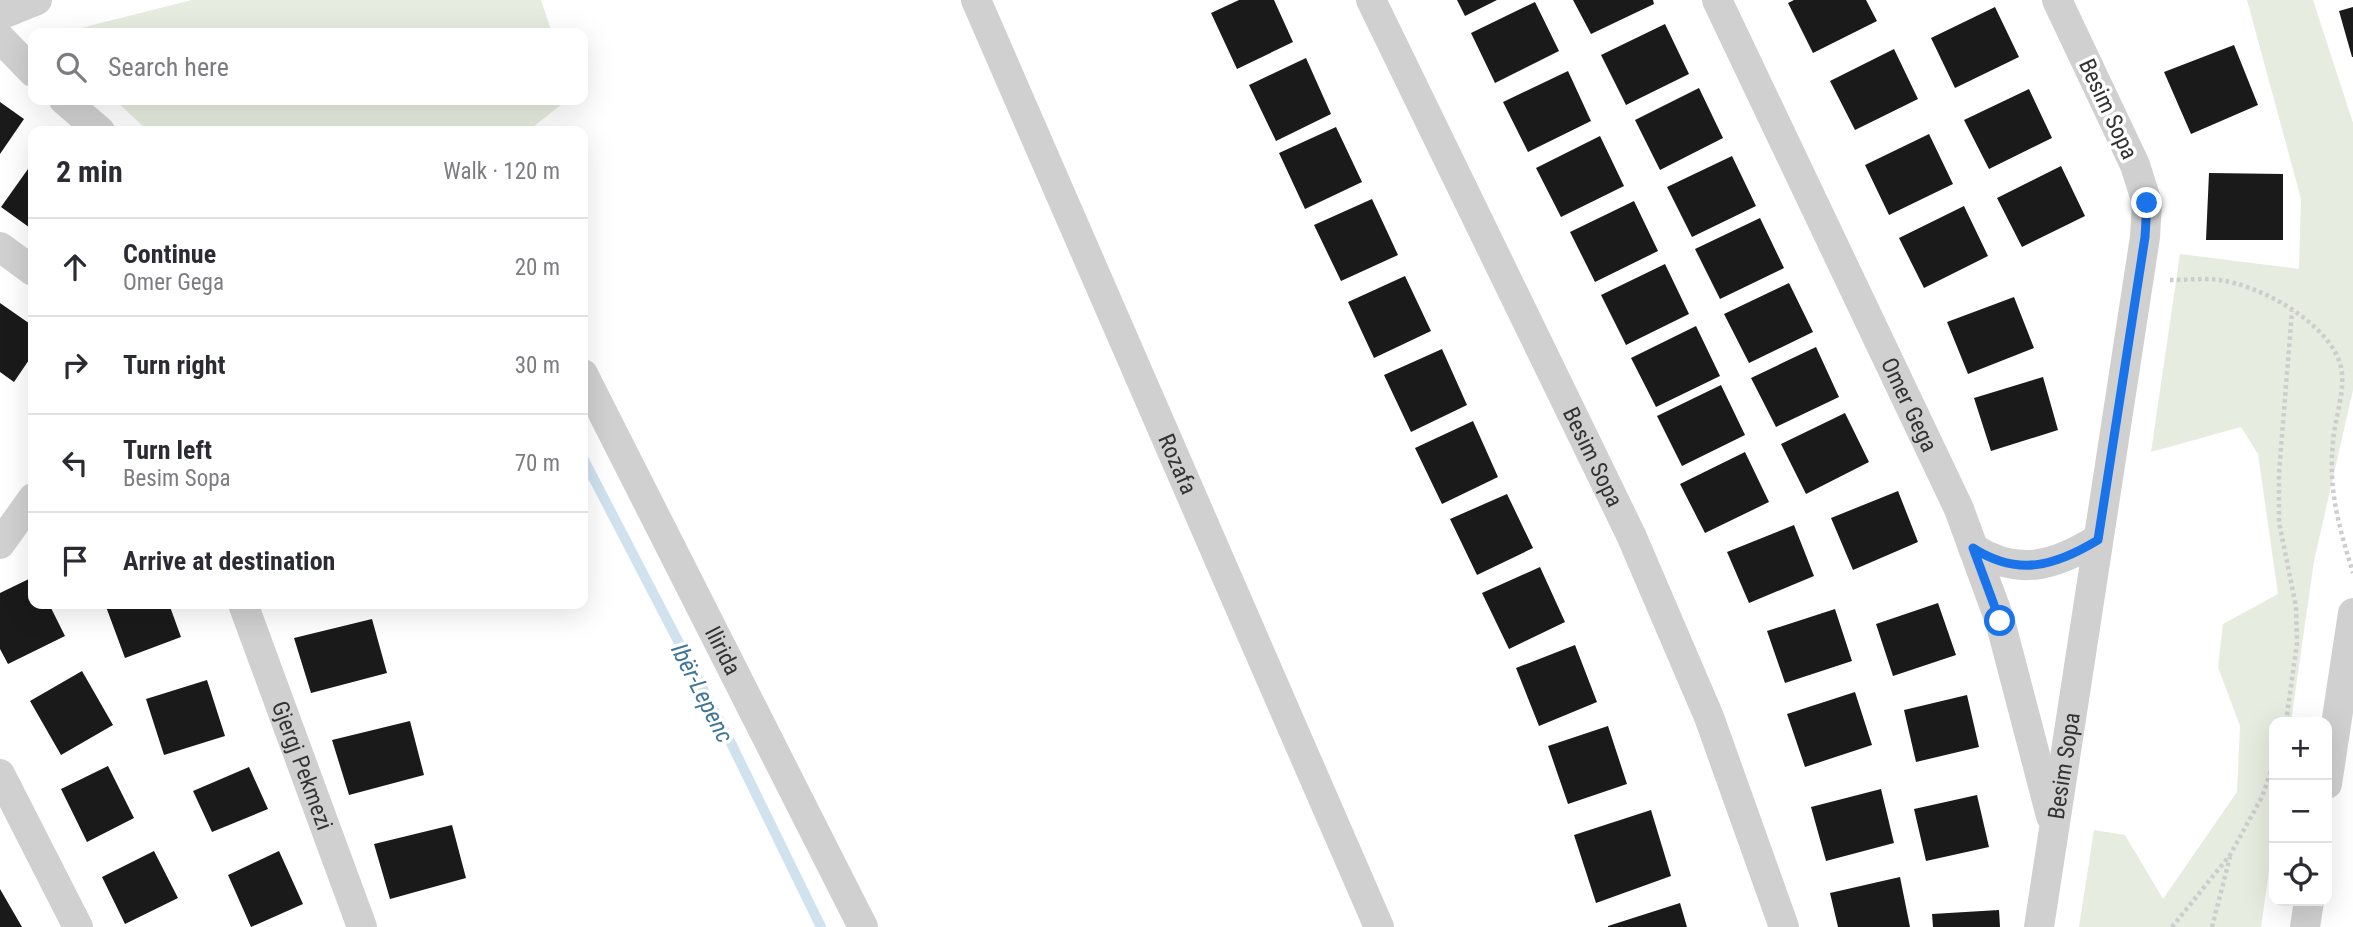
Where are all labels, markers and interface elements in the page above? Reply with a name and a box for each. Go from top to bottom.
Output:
search box [28,28,588,105]
icon: search [52,48,90,86]
text: Search here [108,52,229,82]
street label: Besim Sopa [2073,55,2143,163]
text: 2 min [56,154,123,189]
text: Walk · 120 m [443,158,560,185]
route end [2131,187,2162,218]
text: Continue [123,239,216,269]
icon: ahead [56,248,94,286]
text: 20 m [515,254,560,281]
text: Omer Gega [123,269,224,296]
icon: right [56,346,94,384]
text: Turn right [123,350,225,380]
text: 30 m [515,352,560,379]
street label: Omer Gega [1875,353,1943,456]
street label: Besim Sopa [1557,403,1629,511]
street label: Rozafa [1153,430,1203,498]
text: Turn left [123,435,212,465]
icon: left [56,444,94,482]
text: 70 m [515,450,560,477]
text: Besim Sopa [123,465,231,492]
icon: arrive [56,542,94,580]
text: Arrive at destination [123,546,335,576]
route start [1984,605,2015,636]
street label: Ilirida [699,622,747,679]
water label: Ibër-Lepenc [665,639,739,747]
street label: Gjergj Pekmezi [266,697,339,834]
street label: Besim Sopa [2042,711,2085,821]
map controls [2269,717,2332,906]
button: + [2269,717,2332,780]
button: − [2269,780,2332,843]
button: locate [2269,843,2332,906]

